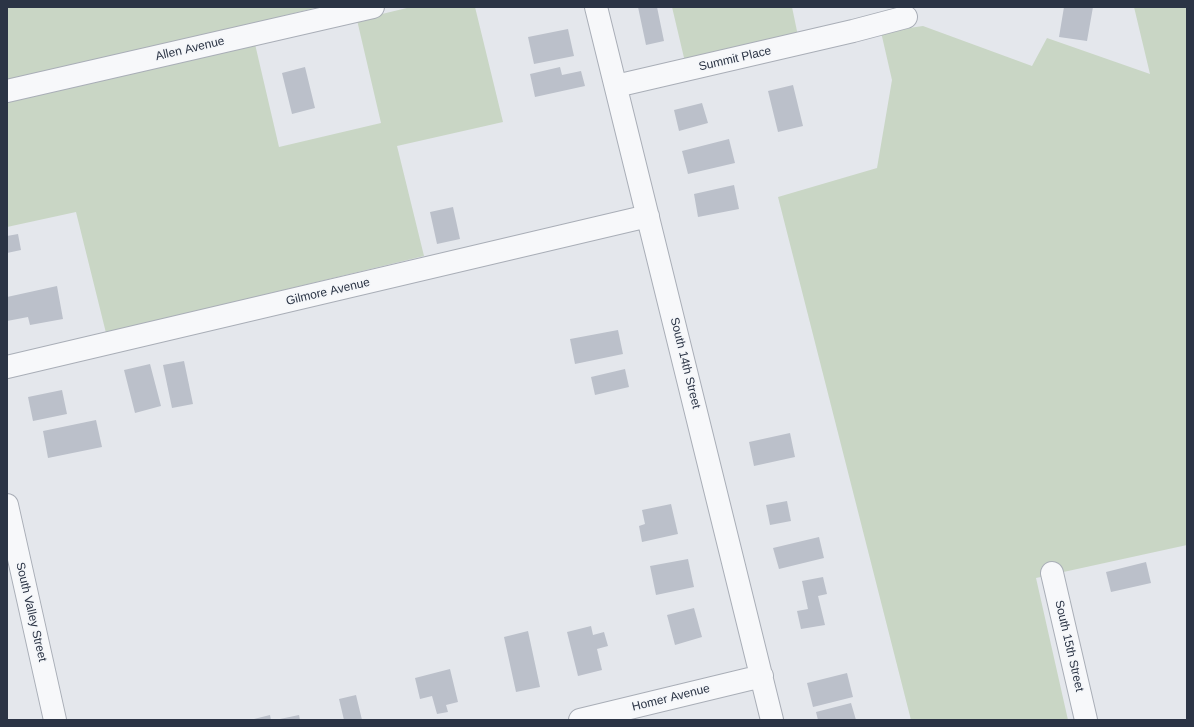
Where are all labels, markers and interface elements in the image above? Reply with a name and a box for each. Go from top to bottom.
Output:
street label: Allen Avenue [154,34,226,64]
street label: Summit Place [697,44,773,74]
street label: Gilmore Avenue [285,275,371,309]
street label: South 14th Street [667,316,703,410]
street label: South Valley Street [13,561,49,663]
street label: South 15th Street [1051,599,1087,693]
street label: Homer Avenue [631,681,711,715]

